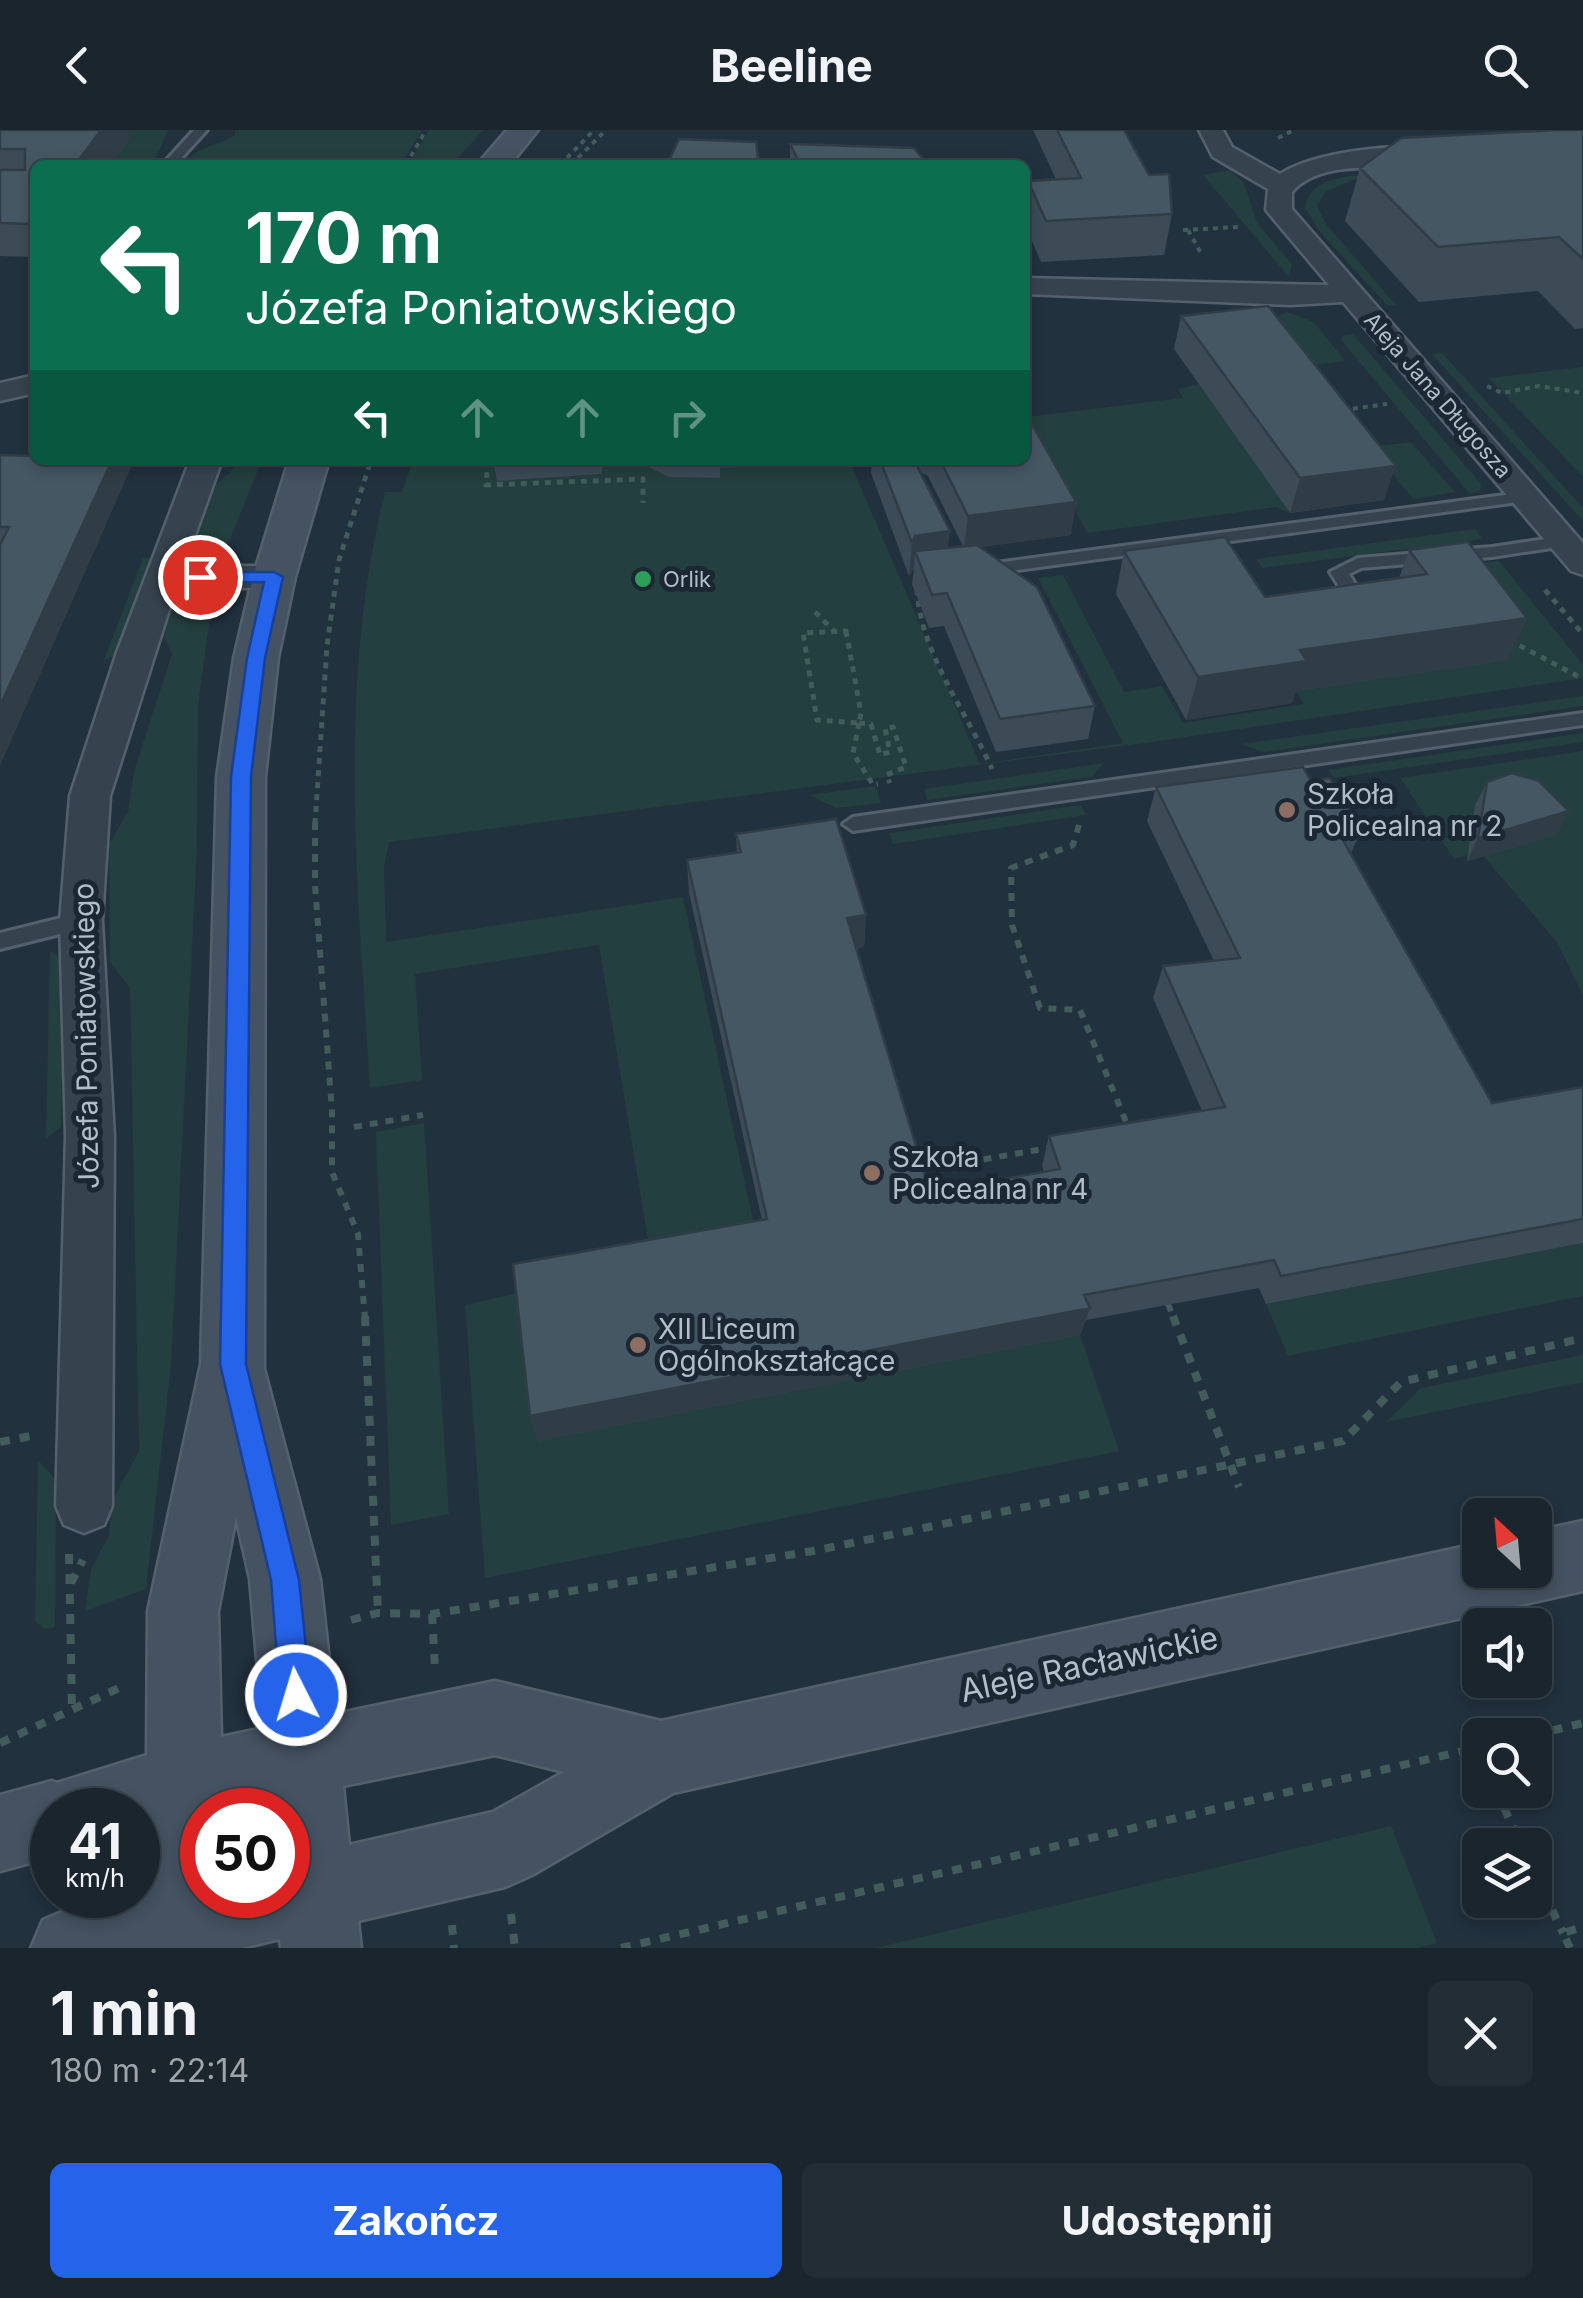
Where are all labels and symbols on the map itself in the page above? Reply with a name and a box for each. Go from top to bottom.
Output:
street label: Aleja Jana Długosza [1359,307,1517,483]
pin [158,535,243,620]
place label: Orlik [663,566,711,592]
marker: Orlik [632,568,654,590]
place label: Szkoła Policealna nr 2 [1307,777,1502,843]
marker: Szkoła Policealna nr 2 [1276,799,1298,821]
street label: Józefa Poniatowskiego [66,883,106,1189]
place label: Szkoła Policealna nr 4 [892,1140,1088,1206]
marker: Szkoła Policealna nr 4 [861,1162,883,1184]
place label: XII Liceum Ogólnokształcące [658,1312,895,1378]
marker: XII Liceum Ogólnokształcące [627,1334,649,1356]
north arrow [1462,1498,1552,1588]
street label: Aleje Racławickie [957,1618,1221,1710]
position arrow [244,1643,348,1747]
speed limit sign: 50 [180,1788,310,1918]

